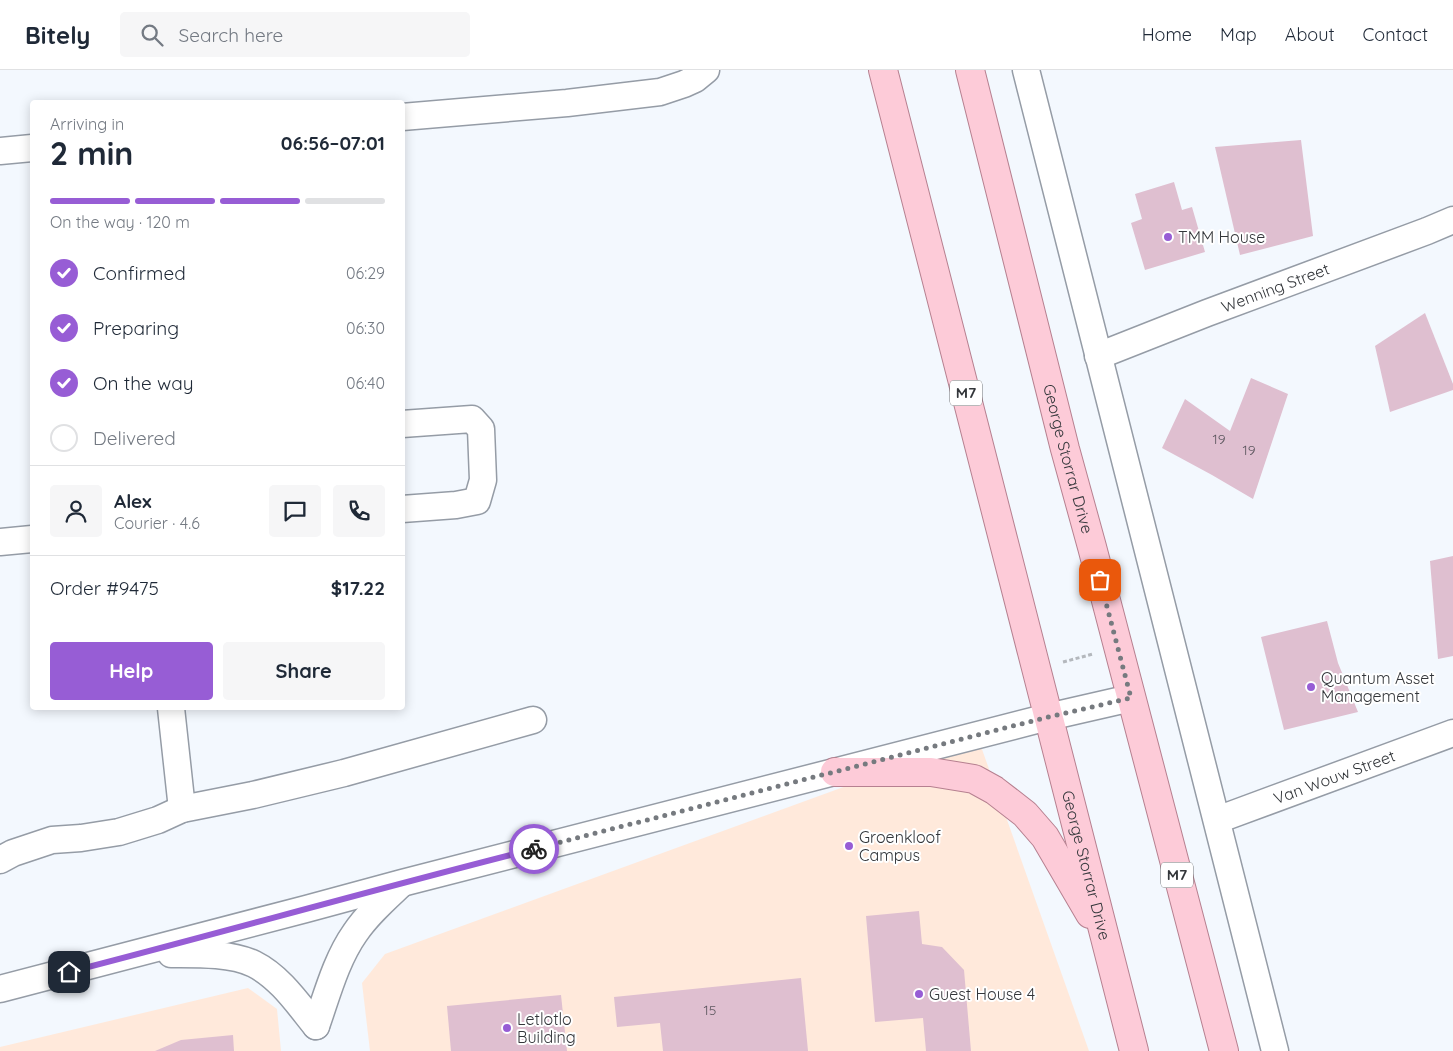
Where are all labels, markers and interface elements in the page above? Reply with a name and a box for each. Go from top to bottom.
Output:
search box [120,12,470,57]
text: Bitely [25,20,90,50]
icon: search [138,21,166,49]
text: Search here [178,23,283,47]
text: Home [1142,23,1192,46]
text: Map [1220,23,1257,46]
text: About [1285,23,1335,46]
text: Contact [1363,23,1428,46]
text: Arriving in [50,114,124,134]
text: 06:56–07:01 [281,131,385,155]
text: 2 min [50,133,133,173]
text: On the way · 120 m [50,212,190,232]
place label: TMM House [1178,227,1265,247]
marker: TMM House [1162,231,1174,243]
street label: Wenning Street [1219,258,1332,317]
icon: check [50,259,78,287]
text: Confirmed [93,261,186,285]
text: 06:29 [346,263,385,283]
icon: check [50,314,78,342]
text: Preparing [93,316,179,340]
text: 06:30 [346,318,385,338]
icon: check [50,369,78,397]
text: On the way [93,371,194,395]
text: 06:40 [346,373,385,393]
road number: M7 [950,380,982,406]
street label: George Storrar Drive [1039,382,1098,536]
text: Delivered [93,426,176,450]
house number: 19 [1213,430,1226,448]
house number: 19 [1243,441,1256,459]
button: person [50,485,102,537]
button: chat [269,485,321,537]
button: phone [333,485,385,537]
text: Alex [114,489,152,513]
text: Courier · 4.6 [114,513,200,533]
pin [1079,559,1121,601]
icon: bag [1086,566,1114,594]
text: Order #9475 [50,576,159,600]
text: $17.22 [331,576,385,600]
button: Help [50,642,213,700]
button: Share [223,642,385,700]
place label: Quantum Asset Management [1321,668,1435,706]
marker: Quantum Asset Management [1305,681,1317,693]
street label: Van Wouw Street [1271,745,1398,808]
street label: George Storrar Drive [1058,788,1115,942]
courier [509,824,559,874]
place label: Groenkloof Campus [859,827,941,865]
icon: bike [520,835,548,863]
marker: Groenkloof Campus [843,840,855,852]
road number: M7 [1161,862,1193,888]
pin [48,951,90,993]
icon: home [55,958,83,986]
place label: Guest House 4 [929,984,1035,1004]
marker: Guest House 4 [913,988,925,1000]
house number: 15 [704,1001,716,1019]
place label: Letlotlo Building [517,1009,576,1047]
marker: Letlotlo Building [501,1022,513,1034]

